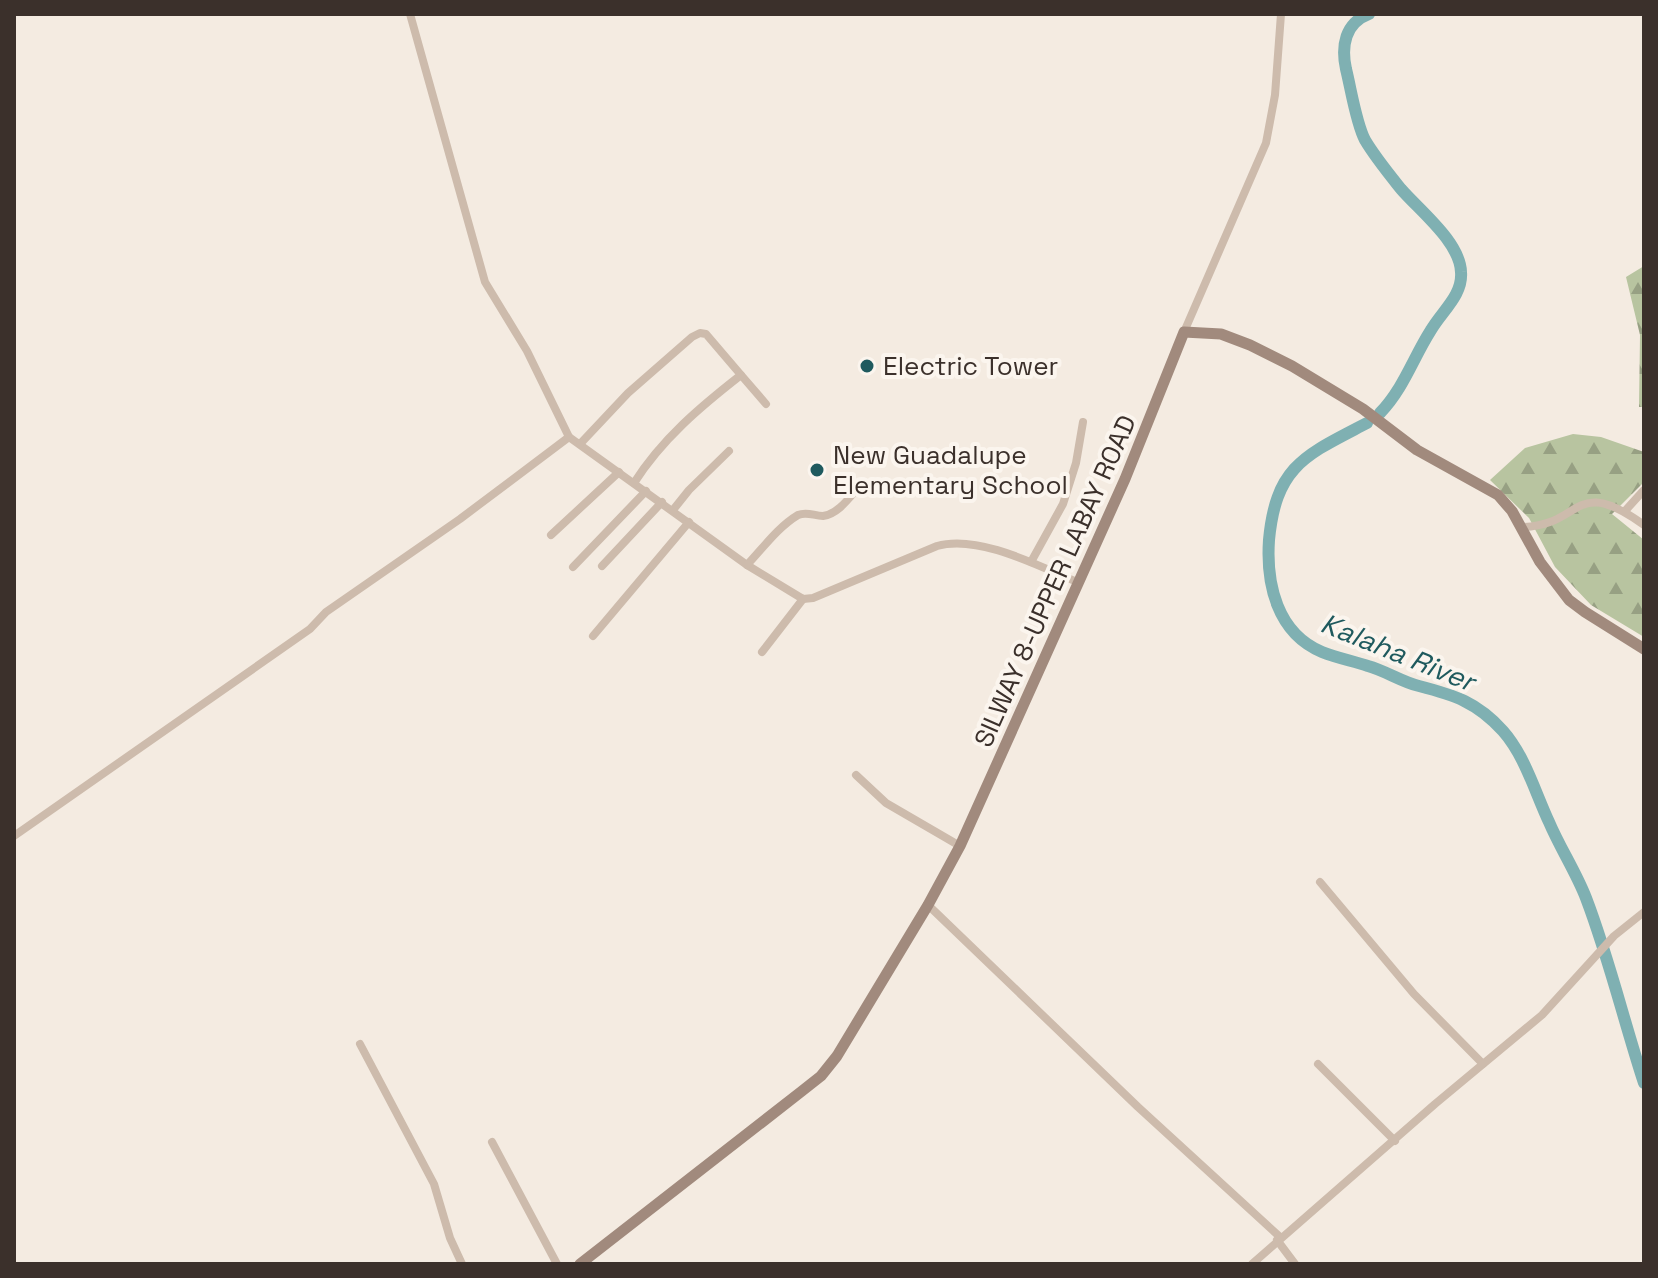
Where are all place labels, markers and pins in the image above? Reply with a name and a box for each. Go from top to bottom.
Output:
place label: Electric Tower [883,349,1058,383]
marker: Electric Tower [858,357,876,375]
place label: New Guadalupe Elementary School [833,438,1068,502]
marker: New Guadalupe Elementary School [808,461,826,479]

